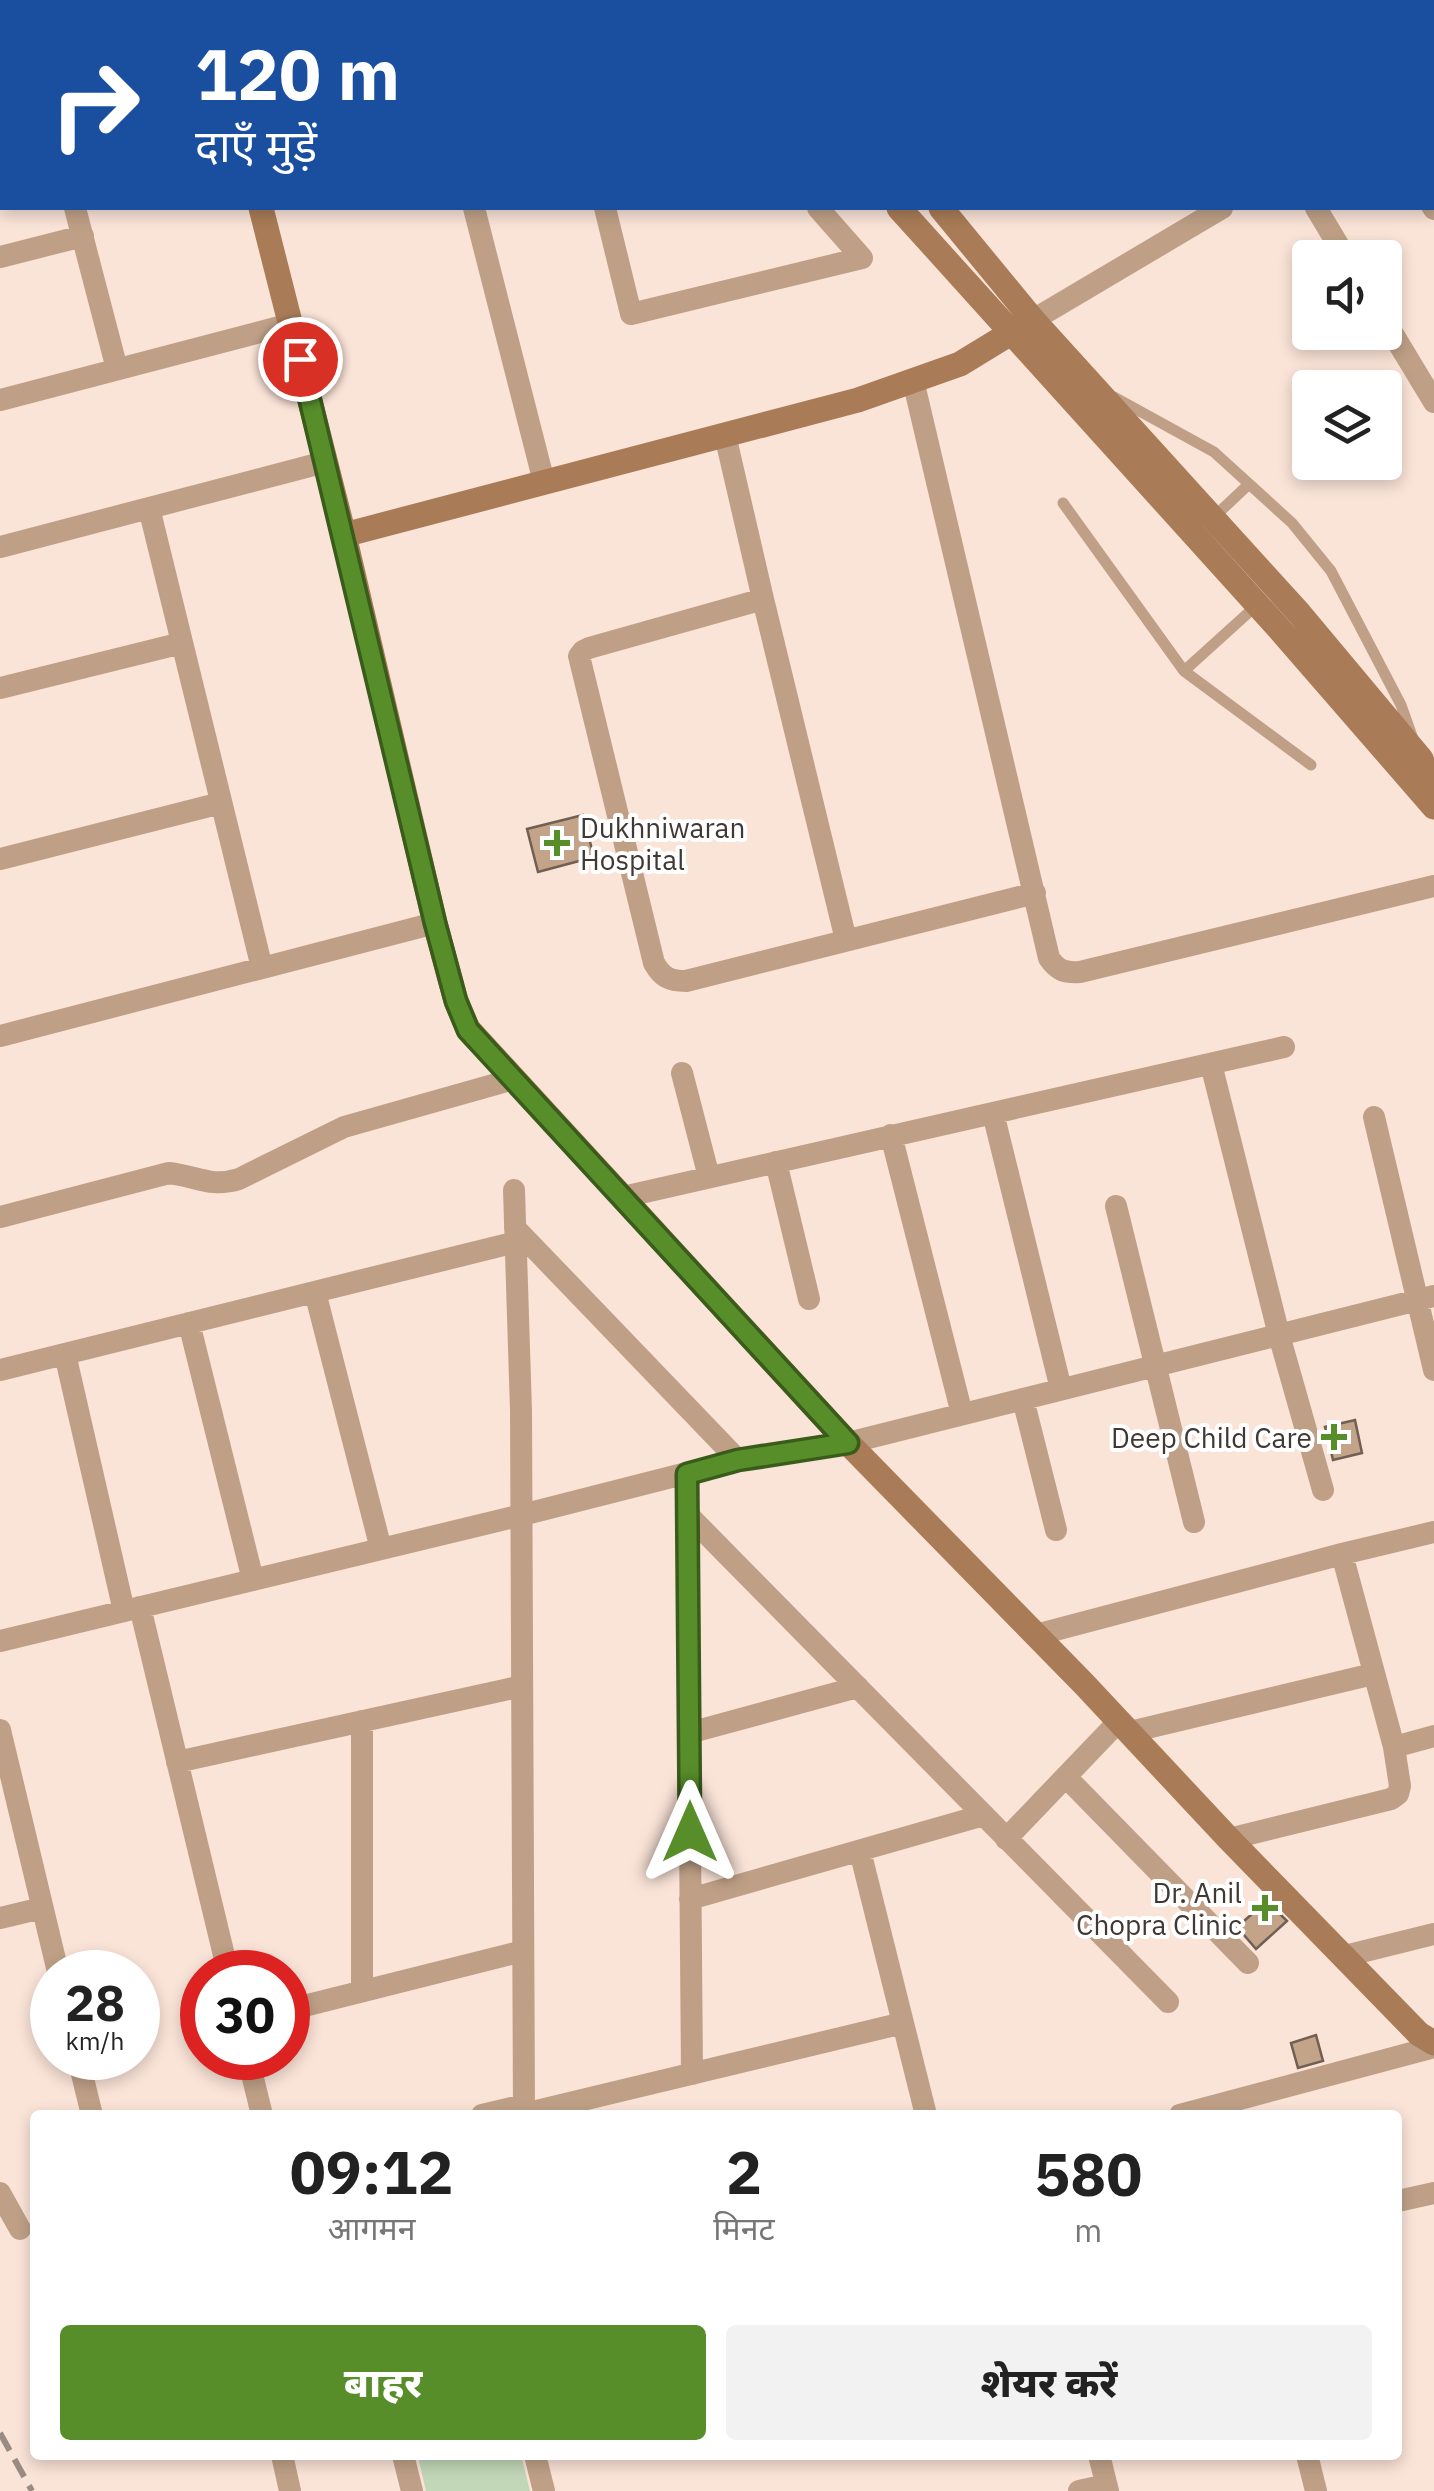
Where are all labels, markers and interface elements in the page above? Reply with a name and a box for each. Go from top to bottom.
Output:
text: 120 m [195,28,400,119]
icon: right [30,40,160,170]
text: दाएँ मुड़ें [195,116,317,174]
map controls [1292,240,1402,480]
button: sound [1292,240,1402,350]
pin [258,317,343,402]
icon: arrive [273,332,328,387]
button: layers [1292,370,1402,480]
place label: Dukhniwaran Hospital [580,809,745,878]
marker: Dukhniwaran Hospital [544,830,570,856]
place label: Deep Child Care [1111,1419,1312,1456]
marker: Deep Child Care [1321,1424,1347,1450]
position arrow [638,1780,742,1884]
place label: Dr. Anil Chopra Clinic [1076,1874,1242,1943]
marker: Dr. Anil Chopra Clinic [1252,1895,1278,1921]
speed limit sign: 30 [180,1950,310,2080]
text: 28 [65,1970,125,2035]
text: km/h [66,2024,124,2057]
text: 09:12 [290,2132,454,2211]
text: 2 [726,2132,762,2211]
text: 580 [1034,2134,1142,2213]
text: आगमन [328,2207,415,2249]
text: मिनट [713,2207,775,2249]
text: m [1074,2209,1102,2251]
button: बाहर [60,2325,706,2440]
button: शेयर करें [726,2325,1372,2440]

